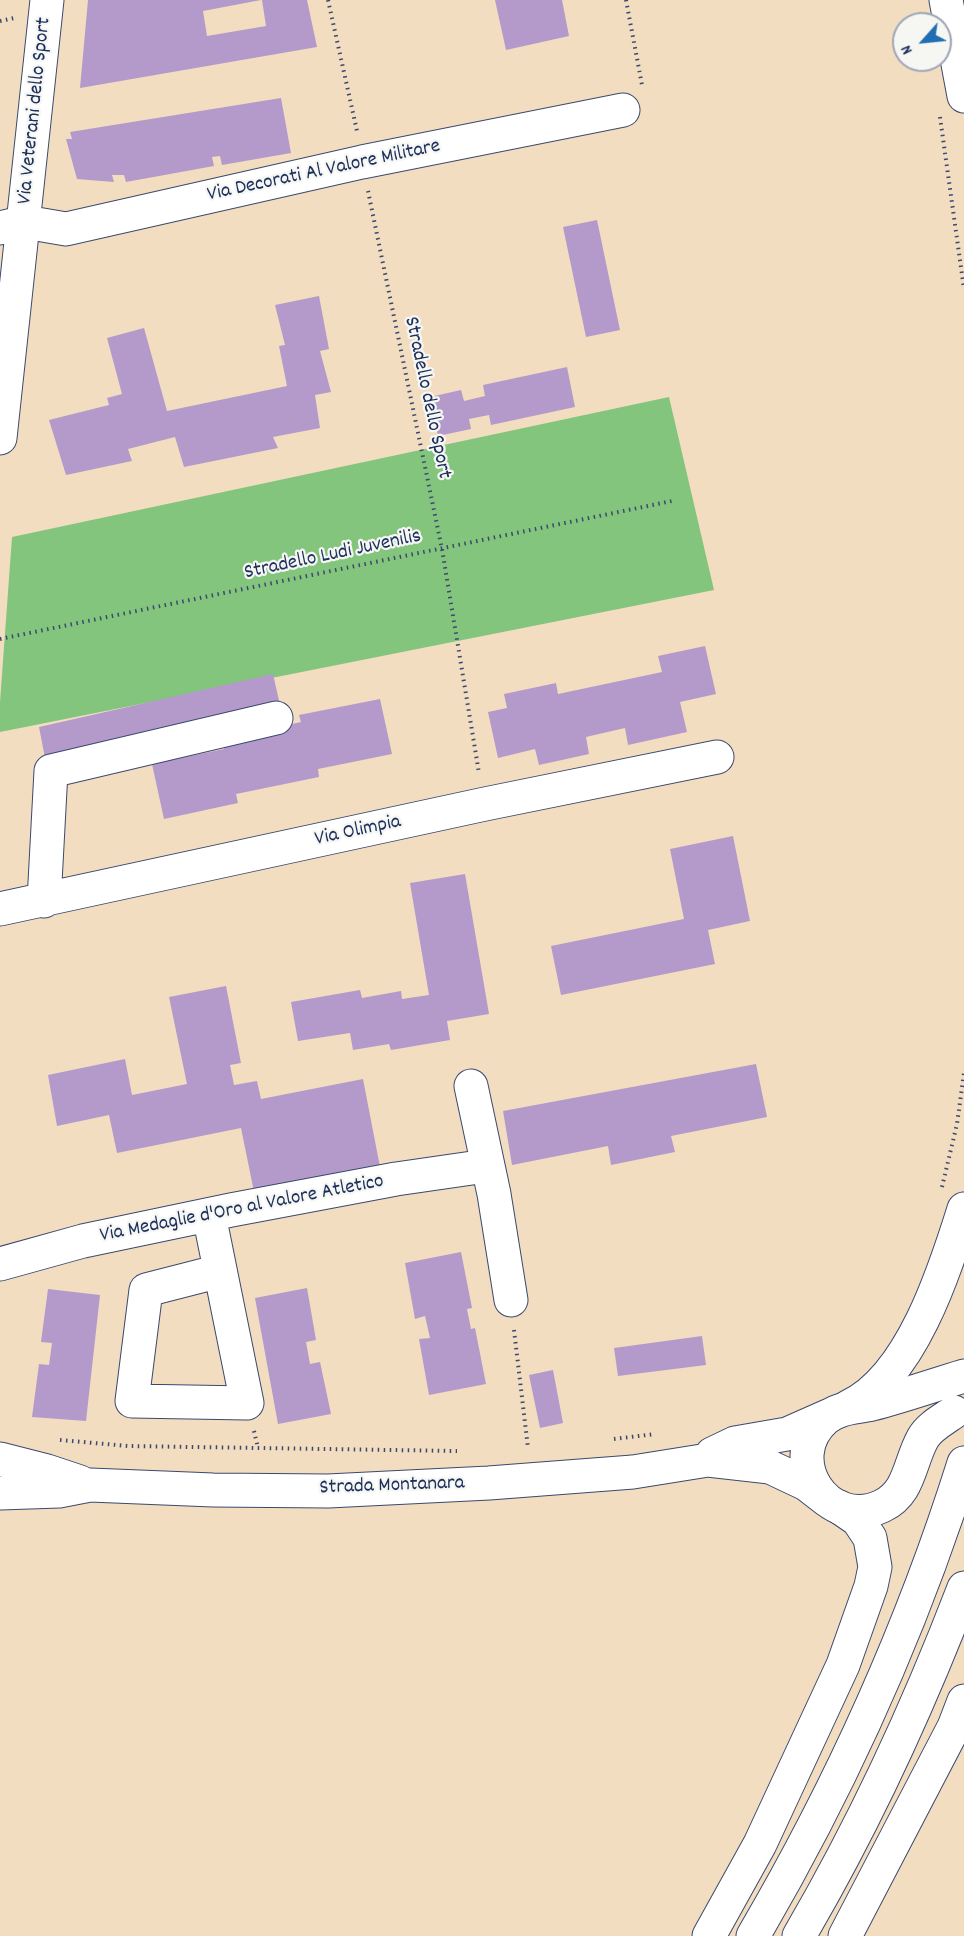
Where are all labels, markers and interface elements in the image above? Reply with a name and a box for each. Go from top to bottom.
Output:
north arrow [892,12,952,72]
street label: Via Veterani dello Sport [14,16,58,206]
text: N [895,41,919,58]
street label: Via Decorati Al Valore Militare [205,135,443,209]
street label: Stradello dello Sport [397,315,455,481]
street label: Stradello Ludi Juvenilis [242,525,424,587]
street label: Via Olimpia [313,811,403,853]
street label: Via Medaglie d'Oro al Valore Atletico [98,1170,386,1250]
street label: Strada Montanara [319,1472,465,1502]

